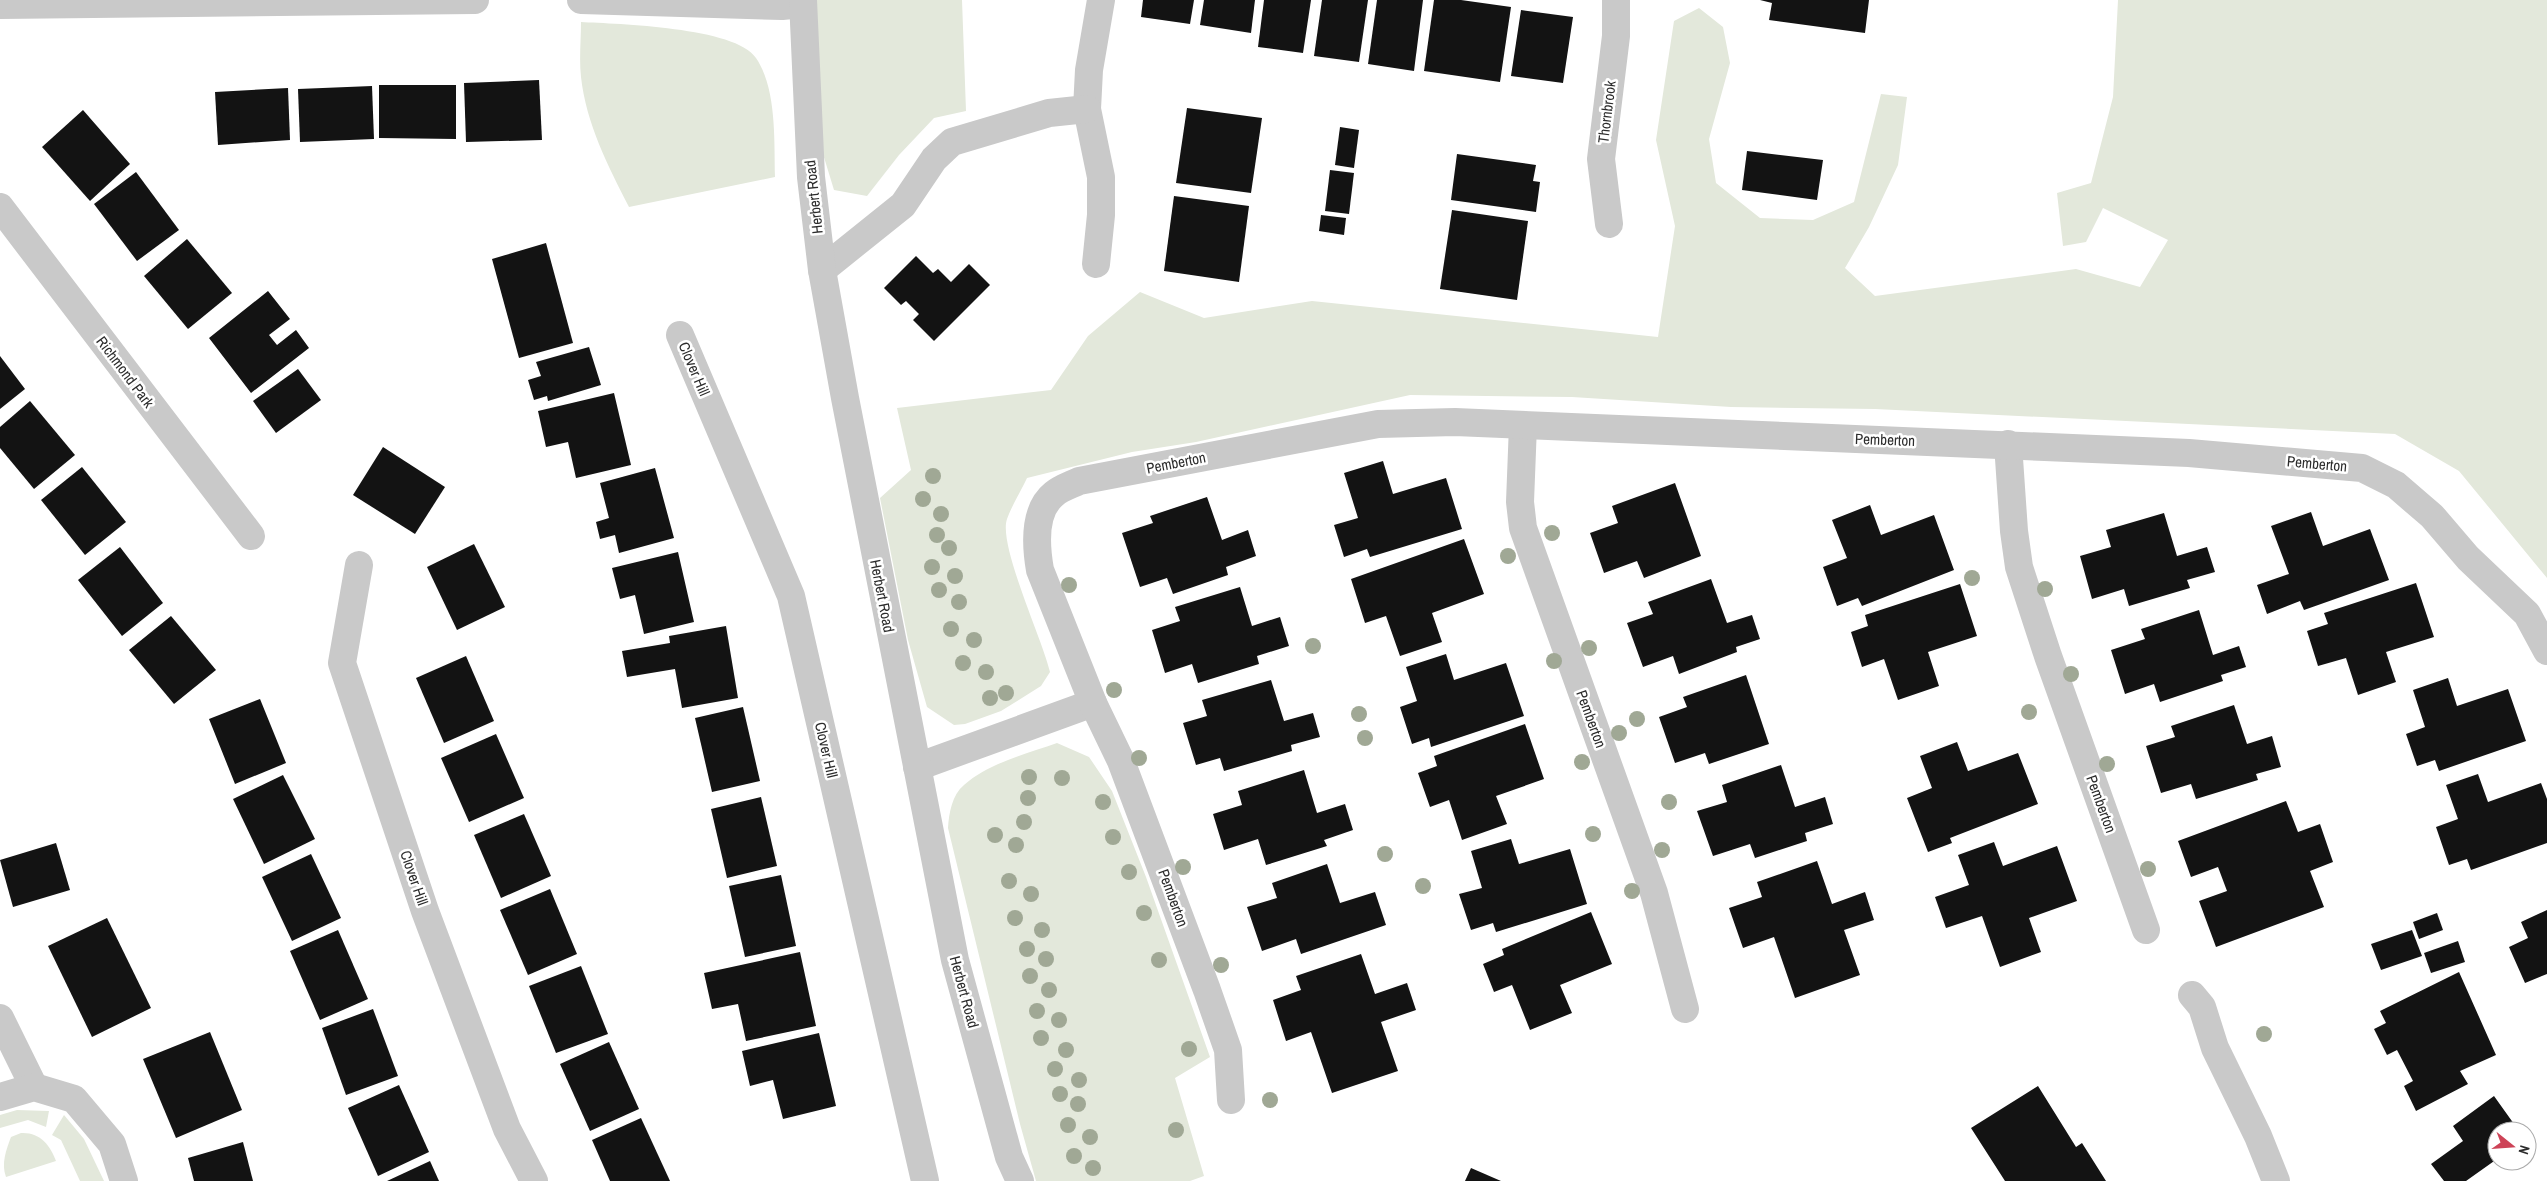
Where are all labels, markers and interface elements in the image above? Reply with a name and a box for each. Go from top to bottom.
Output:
street label: Thornbrook [1592,79,1621,144]
street label: Herbert Road [799,159,828,235]
street label: Richmond Park [92,332,160,413]
street label: Clover Hill [674,339,715,399]
street label: Pemberton [1855,428,1915,451]
street label: Pemberton [1144,446,1207,479]
street label: Pemberton [2286,450,2348,477]
street label: Herbert Road [865,558,900,634]
street label: Pemberton [1571,687,1612,751]
street label: Clover Hill [810,720,843,780]
street label: Pemberton [2081,772,2122,836]
street label: Clover Hill [395,848,434,908]
street label: Pemberton [1153,866,1194,930]
street label: Herbert Road [945,953,984,1030]
north arrow [2487,1121,2537,1171]
text: N [2515,1143,2534,1156]

